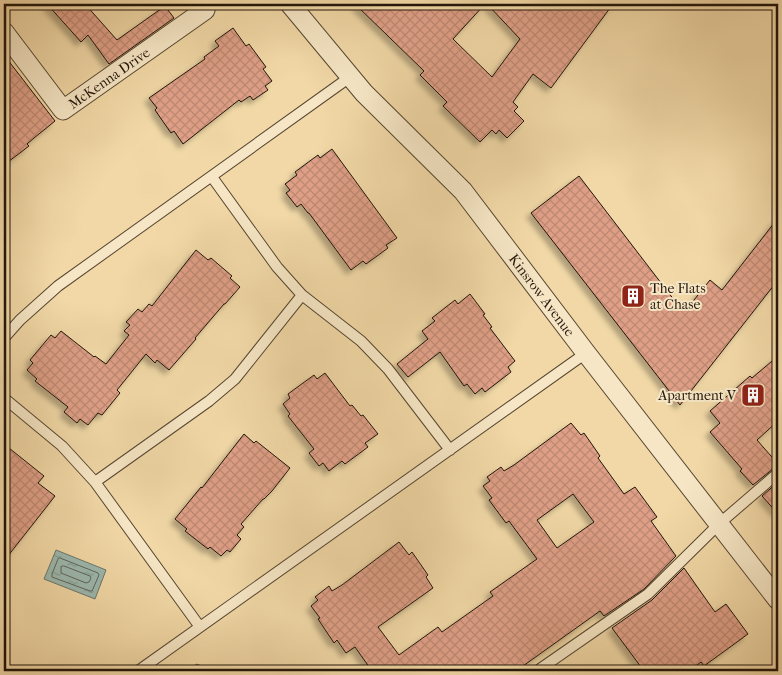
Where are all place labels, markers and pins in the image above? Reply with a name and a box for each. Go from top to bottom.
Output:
place label: The Flats at Chase [650,280,706,313]
building icon: The Flats at Chase [620,283,646,309]
building icon: Apartment V [740,382,766,408]
place label: Apartment V [657,387,737,404]

